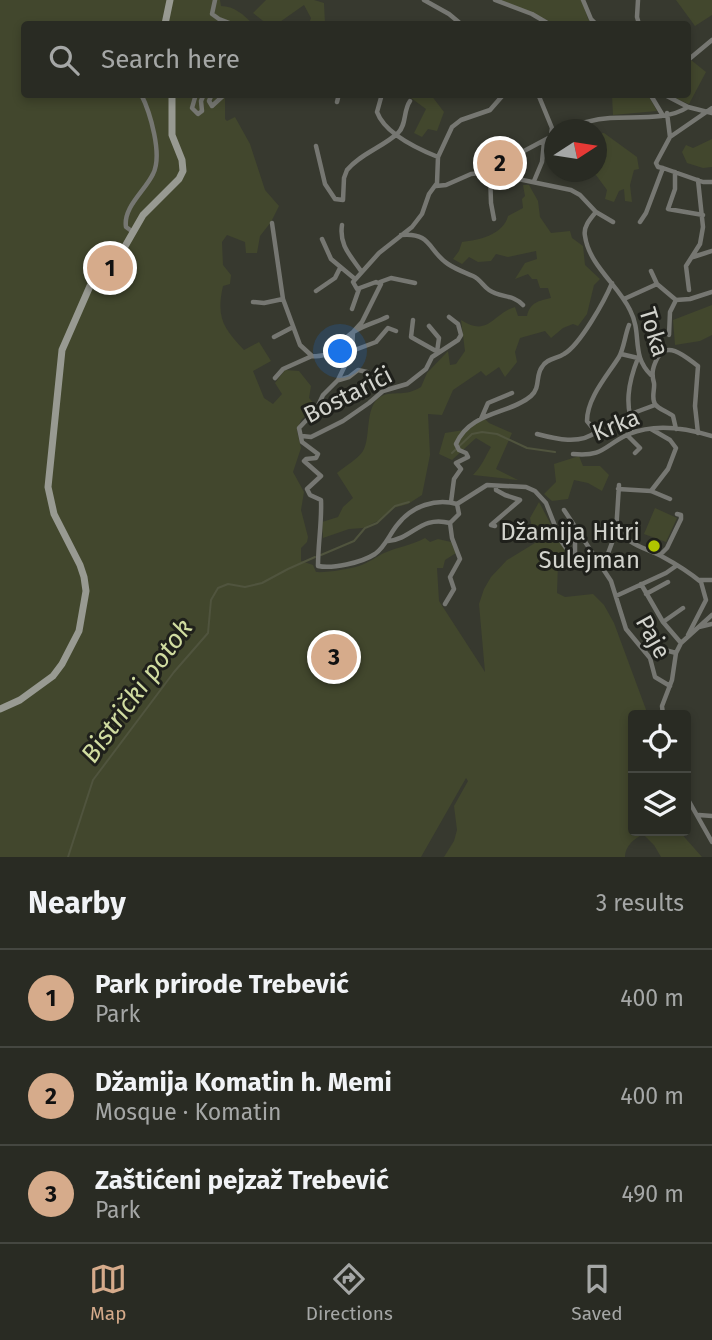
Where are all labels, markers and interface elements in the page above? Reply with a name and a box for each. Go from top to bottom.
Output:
search box [21,21,691,98]
icon: search [45,41,83,79]
text: Search here [101,44,240,75]
north arrow [544,119,607,182]
pin: 2 [477,137,523,189]
pin: 1 [87,242,133,294]
street label: Toka [633,304,675,360]
your location [323,334,357,368]
street label: Bostarići [299,361,397,429]
street label: Krka [588,403,644,447]
place label: Džamija Hitri Sulejman [500,518,640,574]
marker: Džamija Hitri Sulejman [646,538,662,554]
street label: Paje [630,610,676,664]
water label: Bistrički potok [75,613,199,769]
pin: 3 [311,631,357,683]
map controls [628,710,691,836]
button: locate [628,710,691,773]
button: layers [628,773,691,836]
text: Nearby [28,885,126,921]
text: 3 results [596,889,684,917]
text: Park prirode Trebević [95,969,349,1000]
text: 1 [46,984,56,1012]
text: 400 m [620,984,684,1012]
text: Park [95,1000,140,1028]
text: Džamija Komatin h. Memi [95,1067,392,1098]
text: 2 [45,1082,57,1110]
text: 400 m [620,1082,684,1110]
text: Mosque · Komatin [95,1098,282,1126]
text: Zaštićeni pejzaž Trebević [95,1165,389,1196]
text: 3 [45,1180,57,1208]
text: 490 m [622,1180,684,1208]
text: Park [95,1196,140,1224]
tab: Map [89,1260,127,1325]
tab: Directions [306,1260,393,1325]
tab: Saved [571,1260,623,1325]

